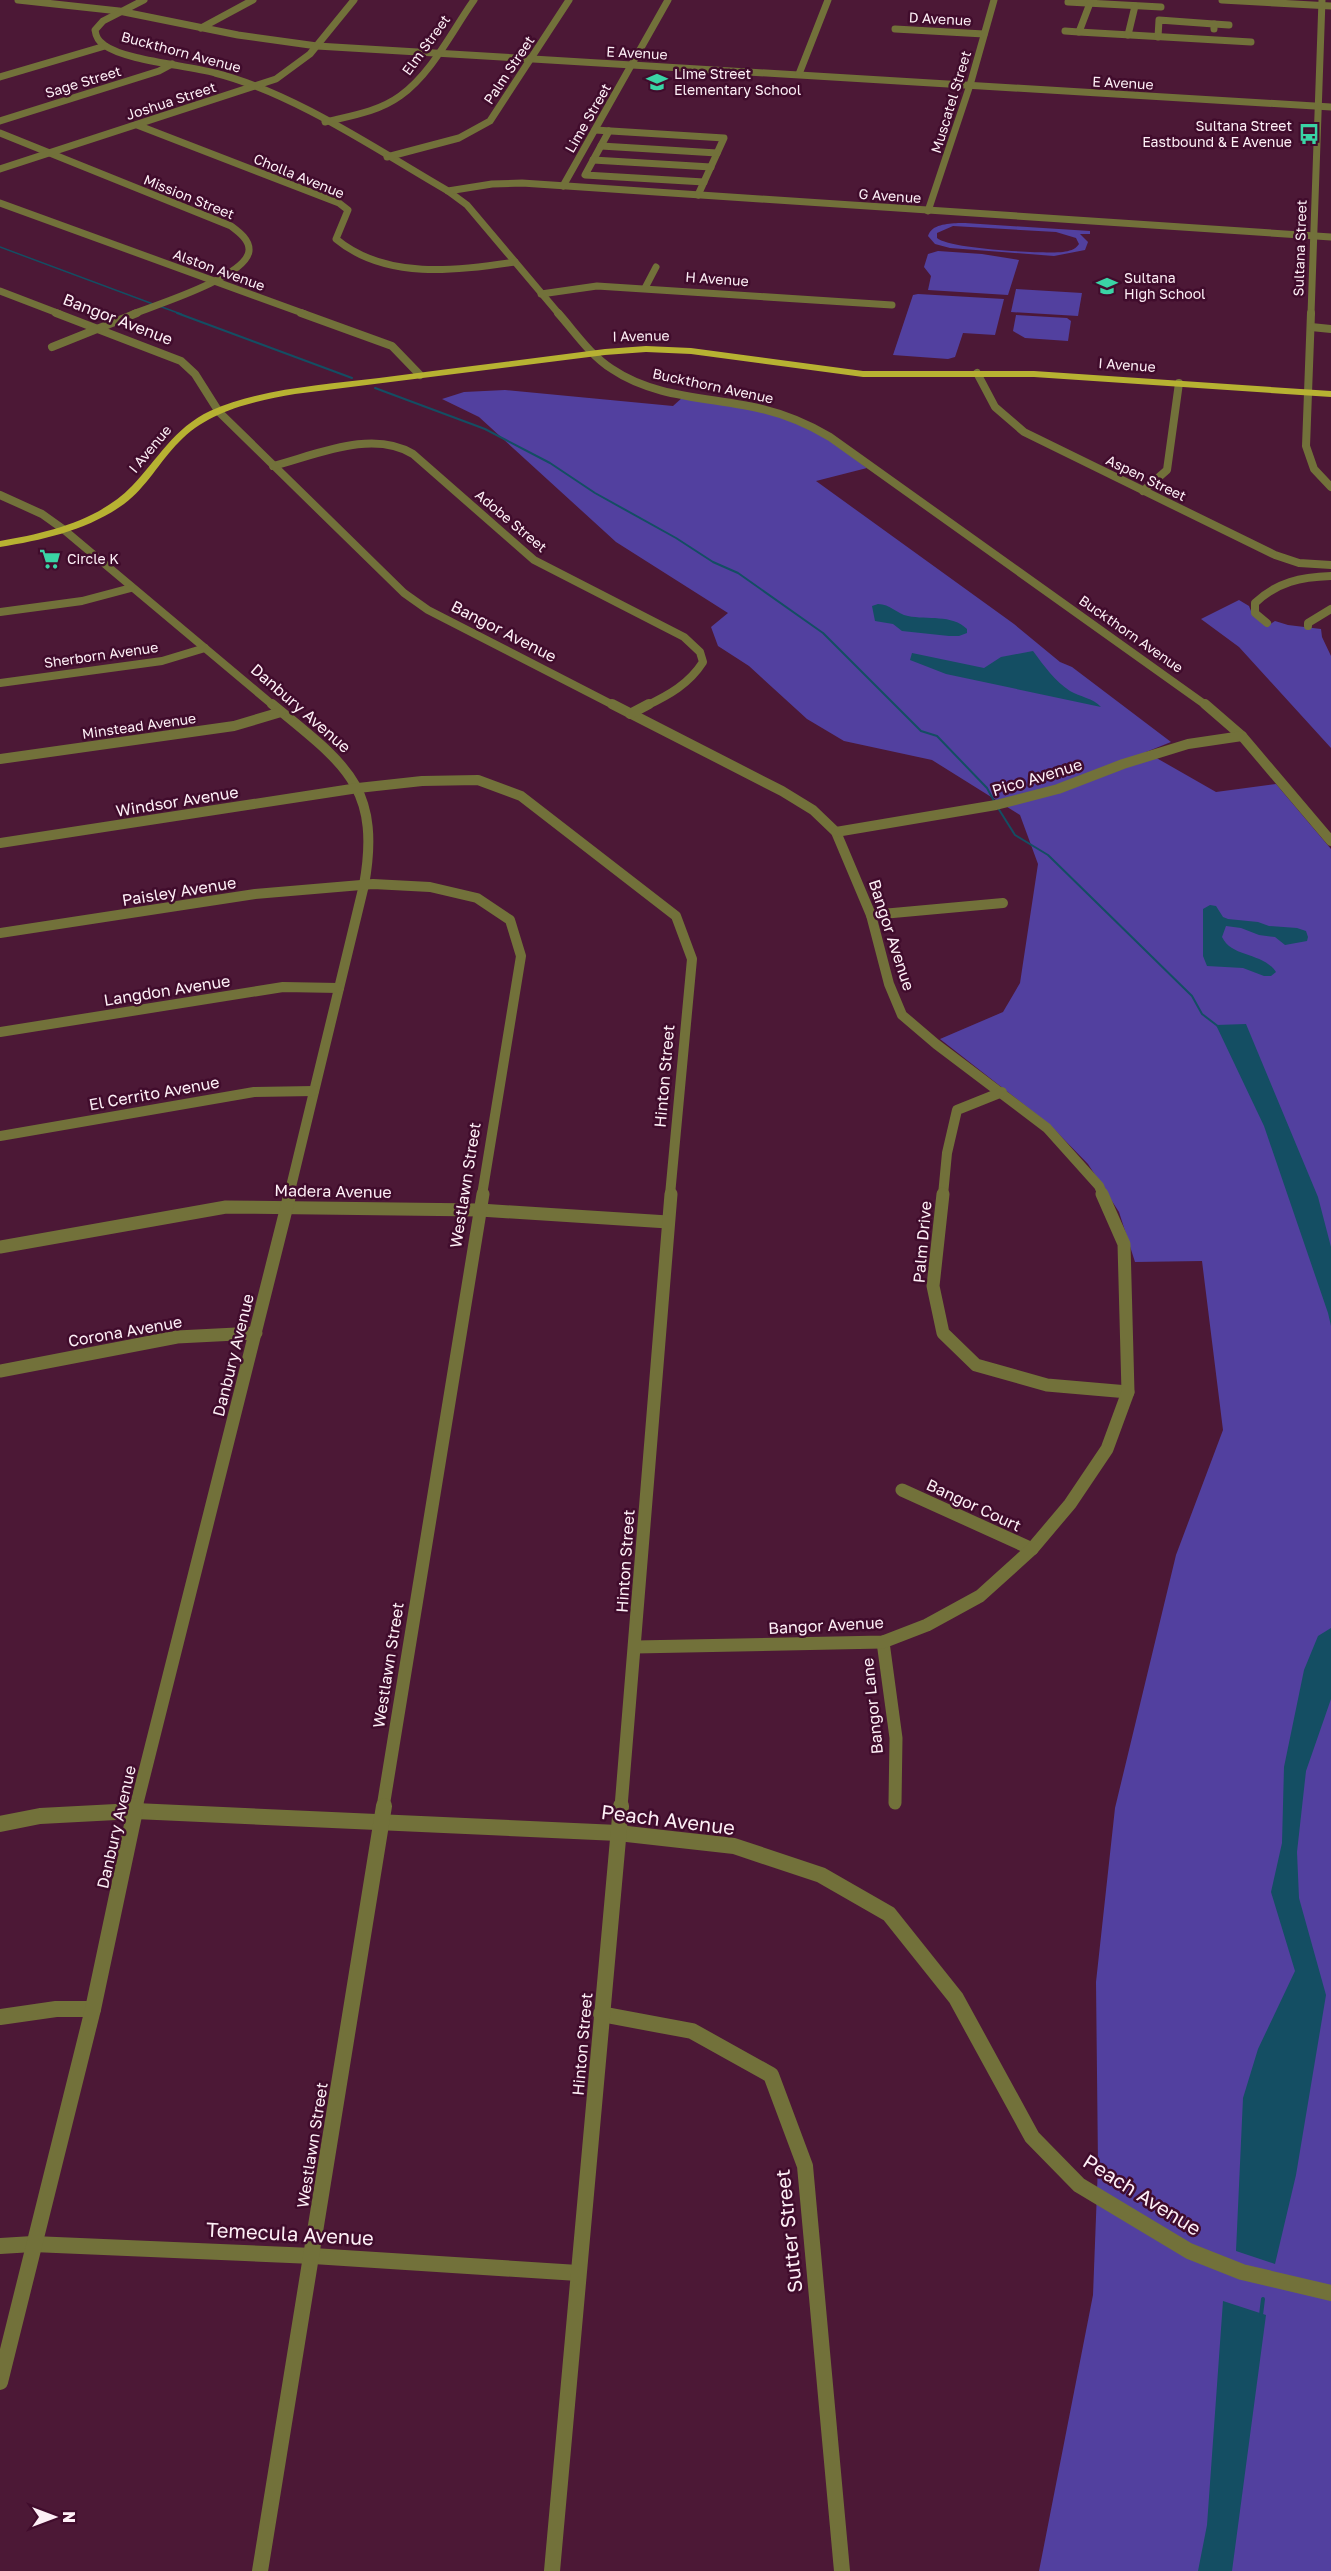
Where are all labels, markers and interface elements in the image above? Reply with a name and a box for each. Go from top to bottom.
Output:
street label: D Avenue [908,8,972,29]
street label: Elm Street [398,11,453,78]
street label: Buckthorn Avenue [119,27,243,76]
street label: Palm Street [480,32,538,107]
street label: E Avenue [606,42,668,63]
street label: Muscatel Street [927,48,974,155]
street label: Sage Street [43,62,123,101]
place label: Lime Street Elementary School [674,65,801,98]
school or university icon: Lime Street Elementary School [645,70,669,94]
street label: E Avenue [1092,72,1154,93]
street label: Joshua Street [124,78,218,123]
street label: Lime Street [561,80,614,155]
place label: Sultana Street Eastbound & E Avenue [1142,117,1292,150]
bus stop icon: Sultana Street Eastbound & E Avenue [1297,122,1321,146]
street label: Cholla Avenue [251,150,347,201]
street label: Mission Street [141,171,237,222]
street label: G Avenue [858,185,922,206]
street label: Sultana Street [1289,199,1310,297]
street label: Alston Avenue [171,245,267,294]
street label: H Avenue [685,268,749,289]
place label: Sultana High School [1124,269,1206,302]
school or university icon: Sultana High School [1095,274,1119,298]
street label: Bangor Avenue [60,289,176,349]
street label: I Avenue [612,327,670,344]
street label: I Avenue [1098,354,1156,375]
street label: Buckthorn Avenue [651,364,775,407]
street label: I Avenue [125,421,175,476]
street label: Aspen Street [1103,451,1189,504]
street label: Adobe Street [472,486,550,555]
supermarket icon: Circle K [38,547,62,571]
place label: Circle K [67,550,119,567]
street label: Buckthorn Avenue [1076,591,1187,676]
street label: Bangor Avenue [448,596,560,666]
street label: Sherborn Avenue [43,638,159,671]
street label: Danbury Avenue [247,659,355,757]
street label: Minstead Avenue [81,709,197,742]
street label: Pico Avenue [989,754,1085,800]
street label: Windsor Avenue [114,781,240,821]
street label: Paisley Avenue [120,872,238,910]
street label: Bangor Avenue [865,877,919,993]
street label: Langdon Avenue [102,970,232,1010]
street label: Hinton Street [650,1024,678,1128]
street label: El Cerrito Avenue [87,1072,221,1114]
street label: Westlawn Street [445,1121,485,1249]
street label: Madera Avenue [274,1180,392,1202]
street label: Palm Drive [908,1200,936,1284]
street label: Danbury Avenue [208,1292,258,1418]
street label: Corona Avenue [66,1311,184,1351]
street label: Bangor Court [923,1474,1025,1536]
street label: Hinton Street [611,1509,639,1613]
street label: Westlawn Street [368,1601,408,1729]
street label: Bangor Avenue [768,1612,884,1638]
street label: Bangor Lane [857,1657,887,1755]
street label: Danbury Avenue [92,1763,140,1891]
street label: Peach Avenue [600,1799,736,1839]
street label: Hinton Street [568,1992,596,2096]
street label: Westlawn Street [292,2081,332,2209]
street label: Peach Avenue [1079,2148,1206,2240]
street label: Sutter Street [770,2168,806,2294]
street label: Temecula Avenue [206,2217,374,2249]
north arrow [24,2487,84,2547]
text: N [59,2511,79,2523]

